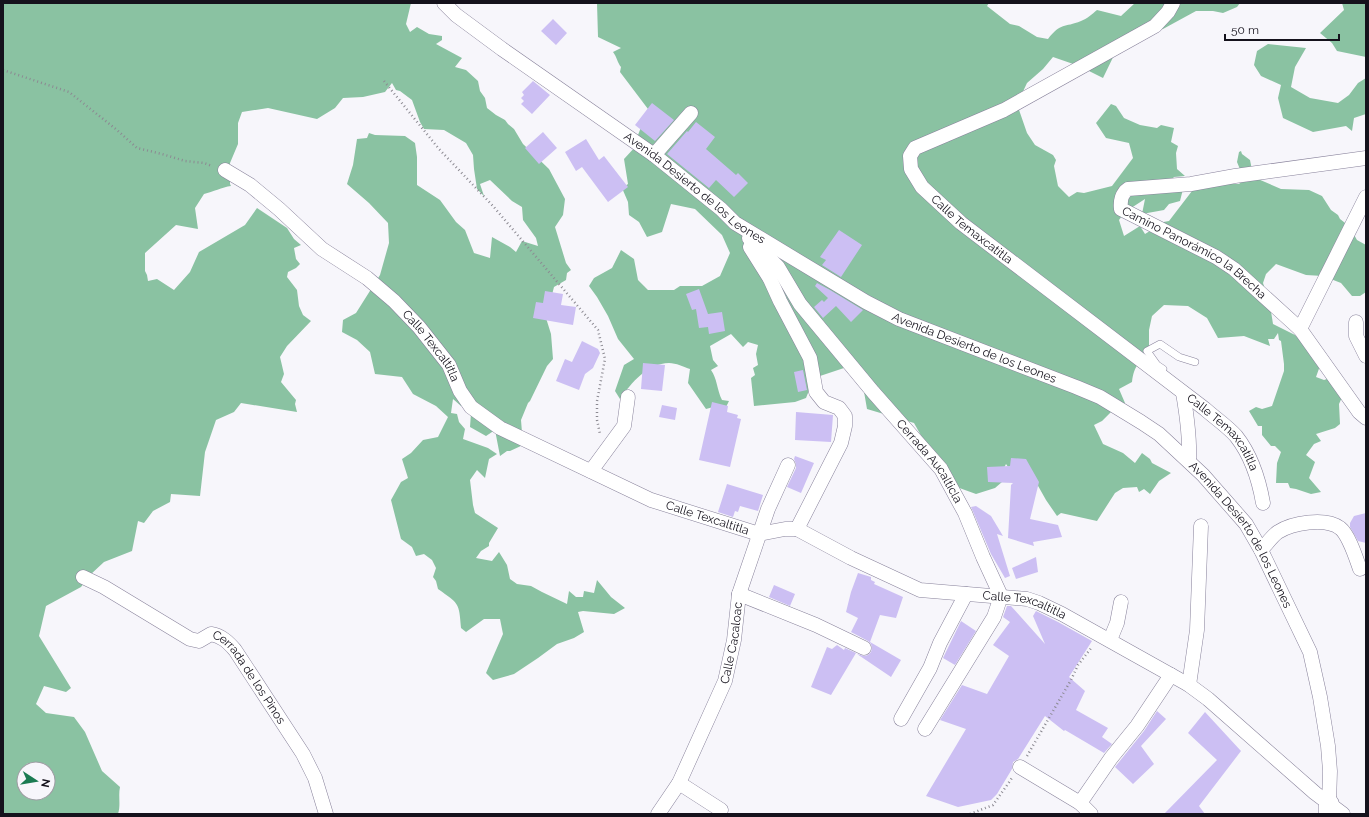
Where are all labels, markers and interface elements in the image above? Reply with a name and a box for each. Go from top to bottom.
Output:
scale bar [1225,16,1339,42]
text: 50 m [1231,23,1259,37]
street label: Avenida Desierto de los Leones [621,129,768,247]
street label: Calle Temaxcatitla [928,192,1015,267]
street label: Camino Panorámico la Brecha [1120,204,1269,302]
street label: Calle Texcaltitla [399,307,462,384]
street label: Avenida Desierto de los Leones [890,310,1059,386]
street label: Calle Temaxcatitla [1184,391,1261,473]
street label: Cerrada Aucalticla [893,416,965,505]
street label: Avenida Desierto de los Leones [1186,459,1295,610]
street label: Calle Texcaltitla [664,498,751,537]
street label: Calle Texcaltitla [982,588,1069,622]
street label: Calle Cacaloac [718,601,745,685]
street label: Cerrada de los Pinos [211,628,288,727]
north arrow [16,761,56,801]
text: N [38,778,53,788]

